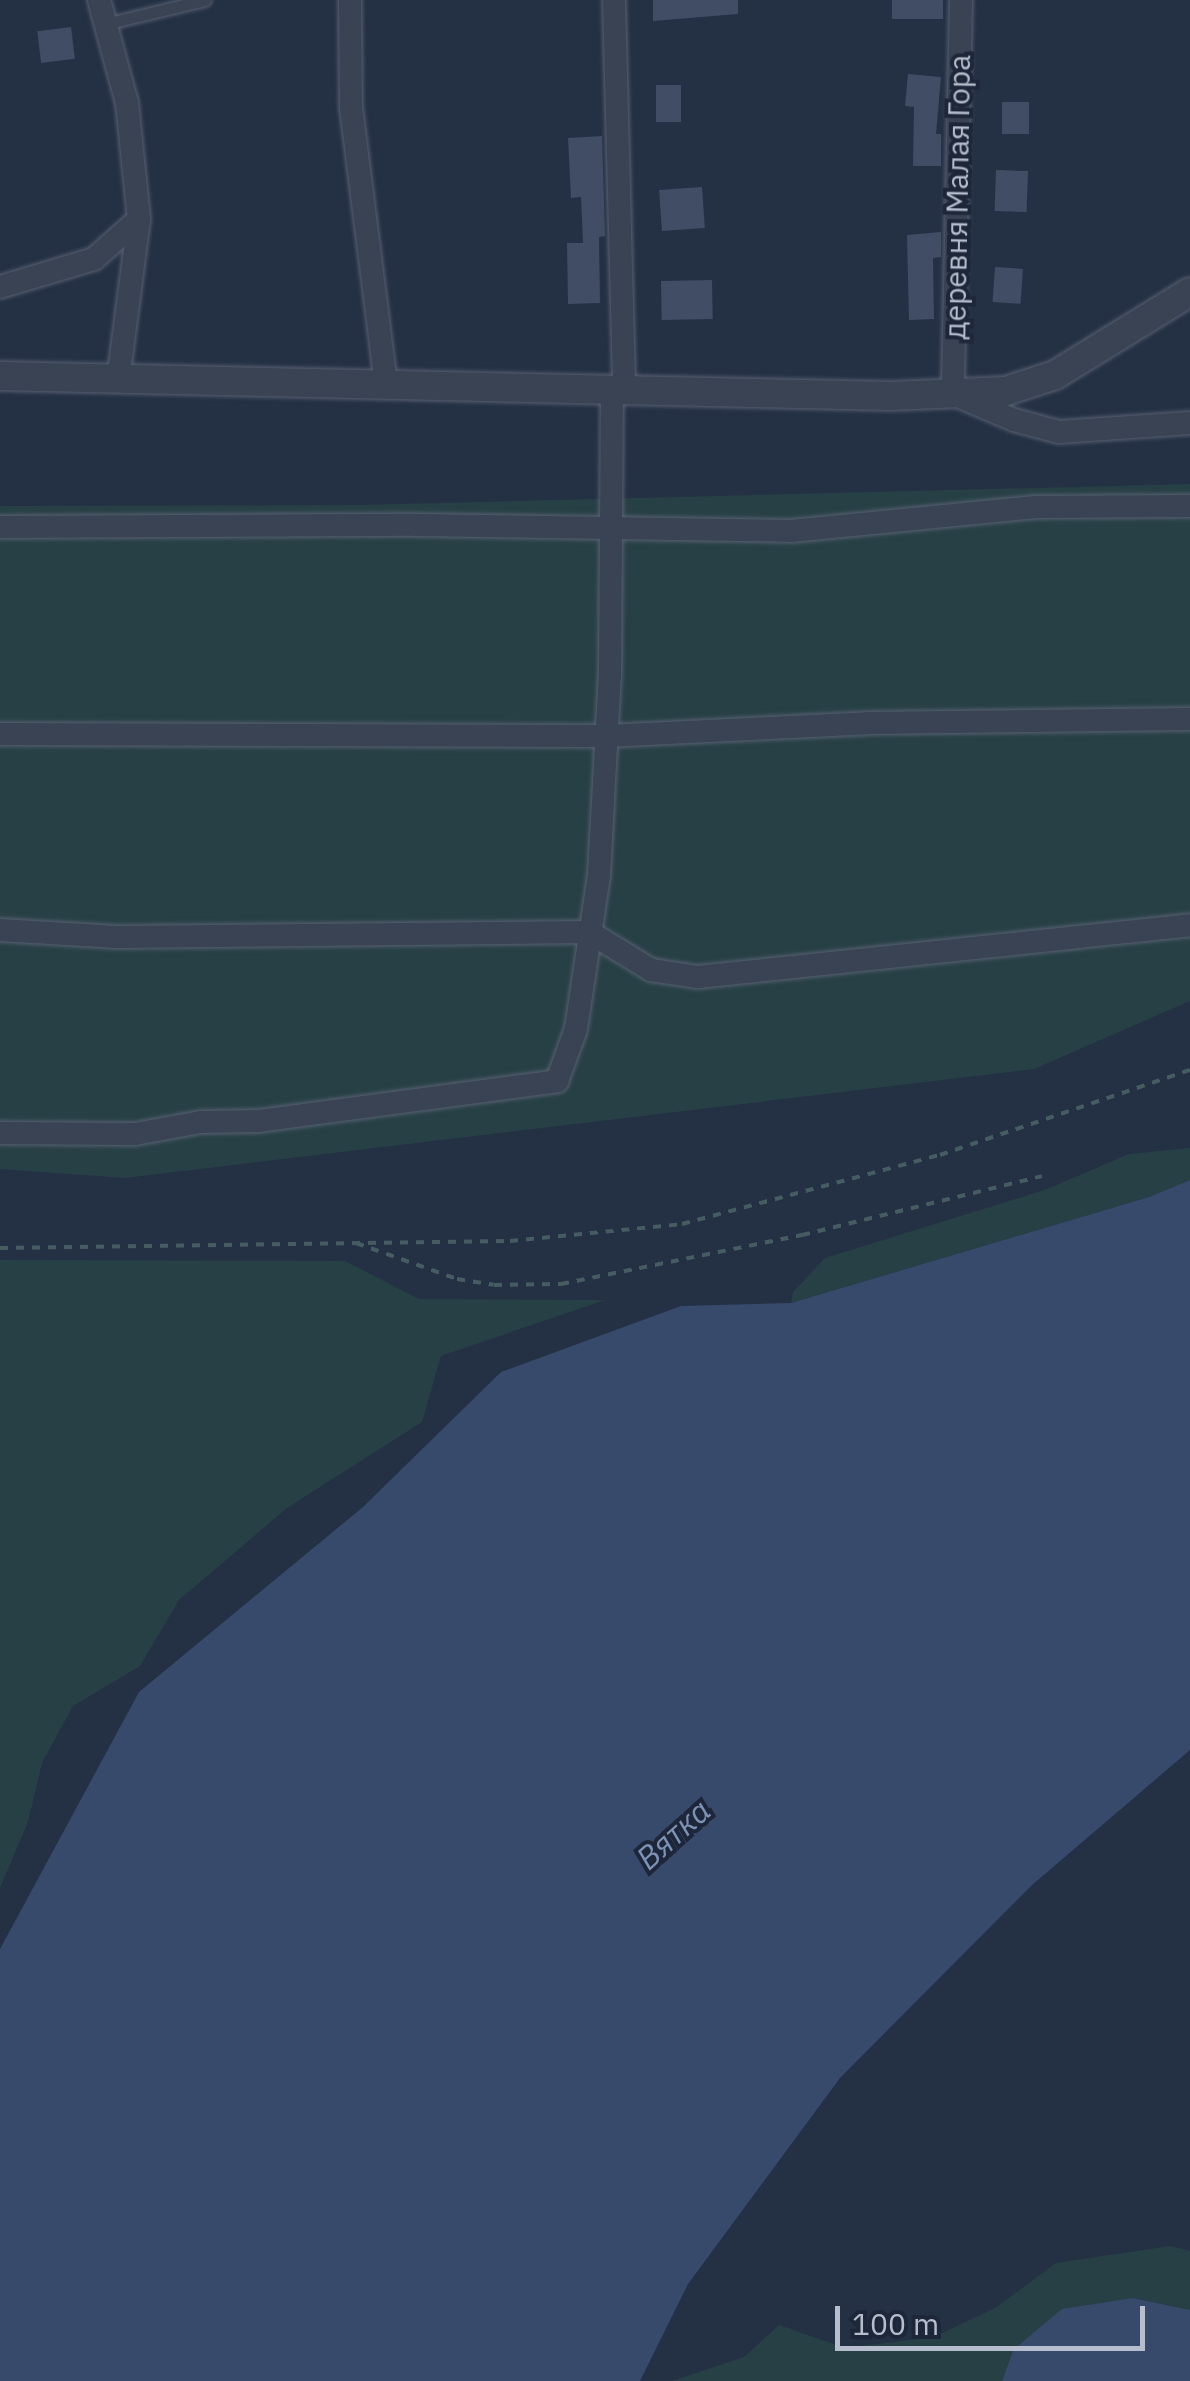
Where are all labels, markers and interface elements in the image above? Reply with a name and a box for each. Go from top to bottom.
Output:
street label: деревня Малая Гора [937,54,977,340]
water label: Вятка [628,1791,718,1877]
scale bar [840,2286,1150,2348]
text: 100 m [852,2304,939,2343]

